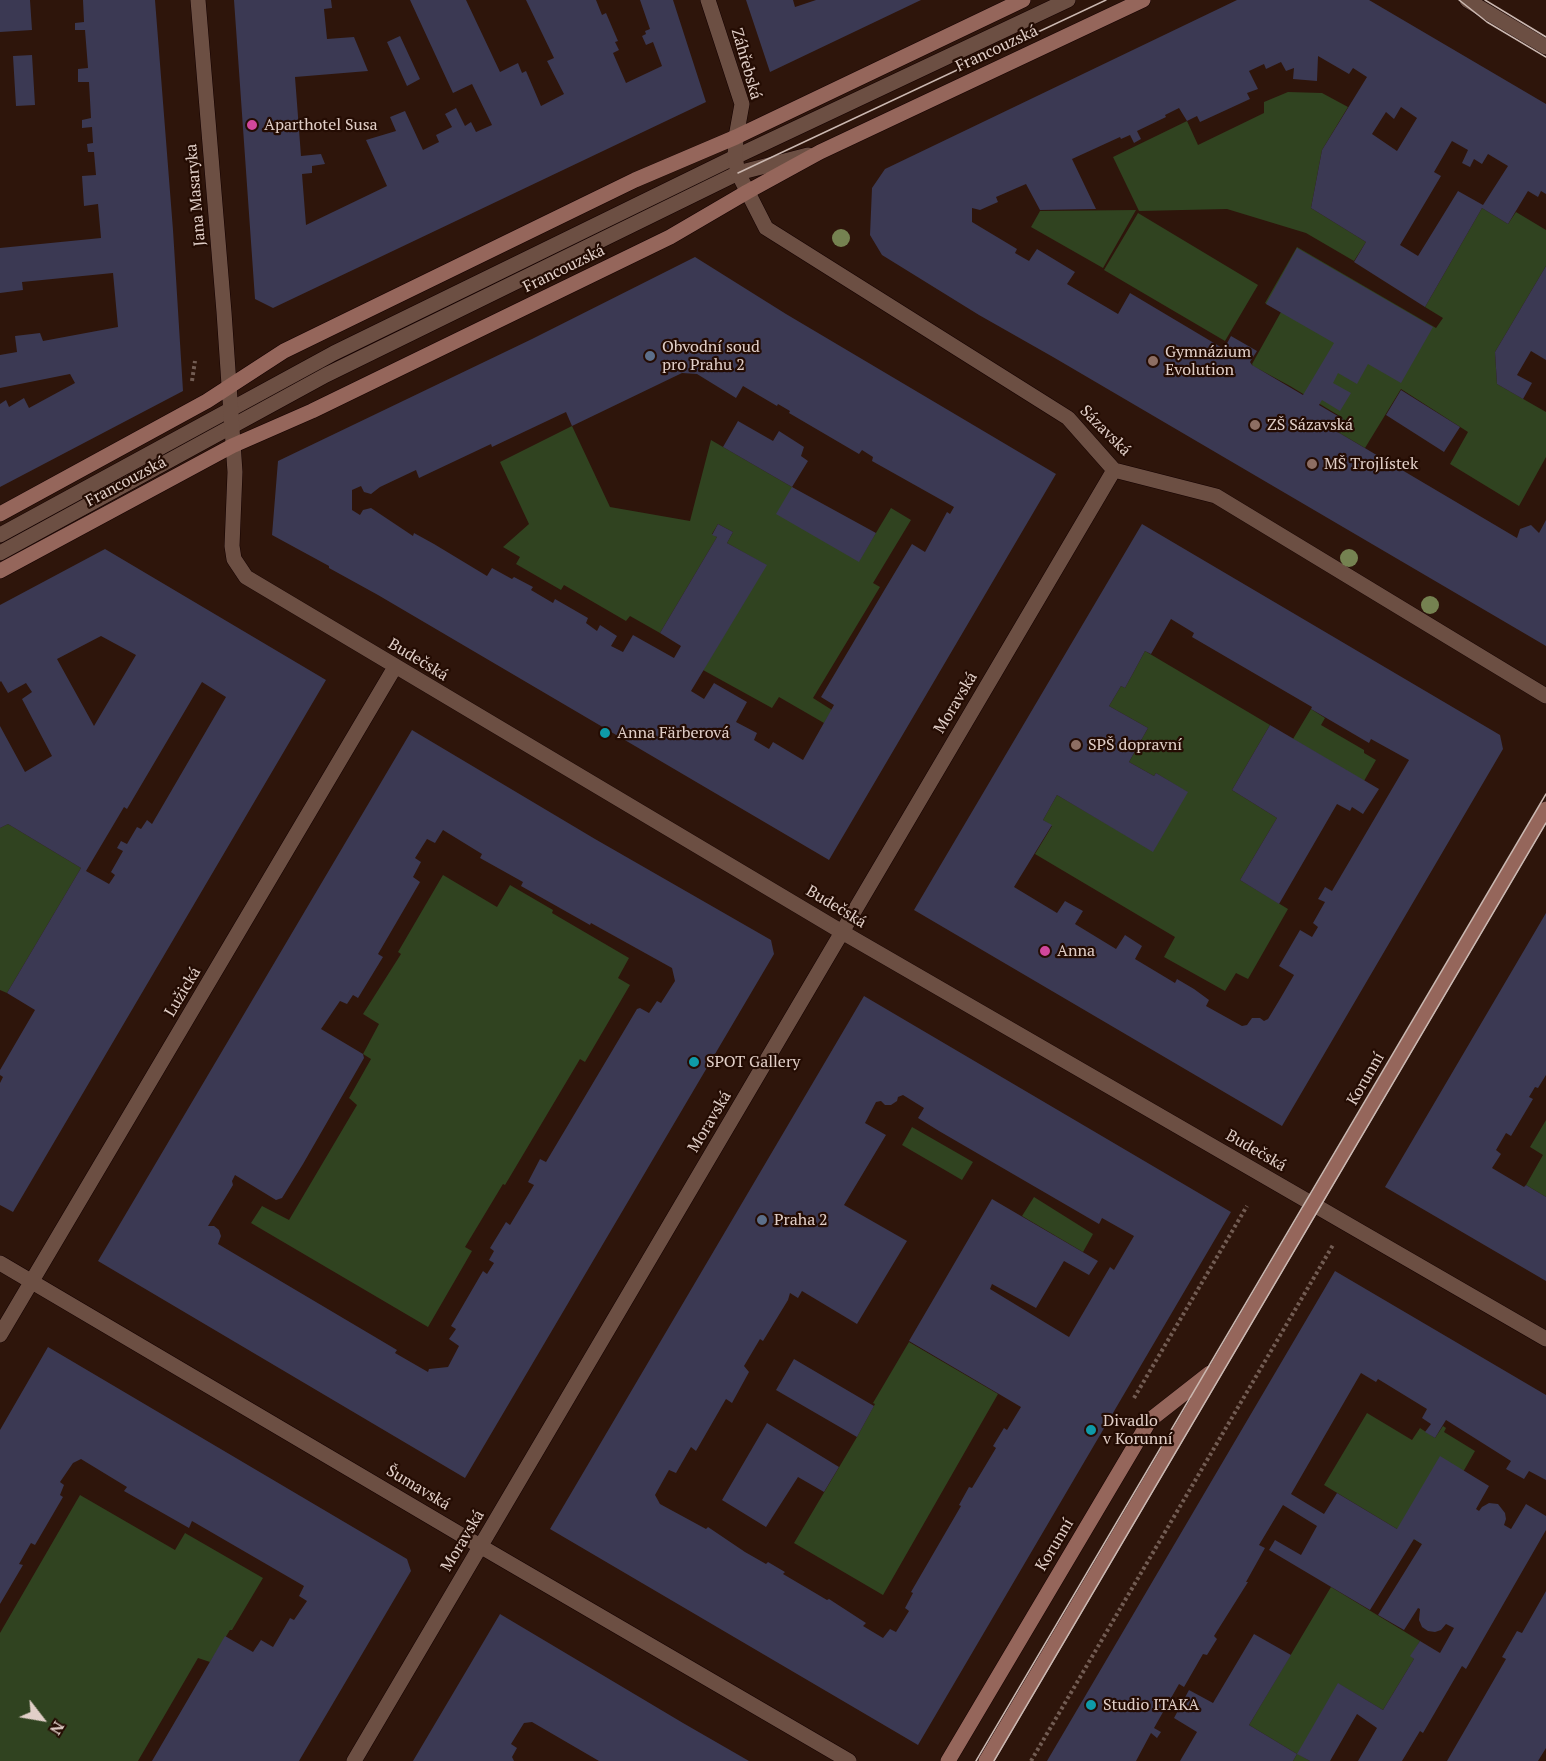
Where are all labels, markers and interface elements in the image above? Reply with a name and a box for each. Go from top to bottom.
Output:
street label: Francouzská [953,22,1041,76]
street label: Záhřebská [727,26,765,102]
place label: Aparthotel Susa [264,115,378,135]
marker: Aparthotel Susa [245,118,259,132]
street label: Jana Masaryka [182,143,210,247]
street label: Francouzská [520,241,608,297]
place label: Obvodní soud pro Prahu 2 [662,337,760,375]
place label: Gymnázium Evolution [1165,342,1251,380]
marker: Obvodní soud pro Prahu 2 [643,349,657,363]
marker: Gymnázium Evolution [1146,354,1160,368]
street label: Sázavská [1076,402,1134,460]
place label: ZŠ Sázavská [1267,415,1353,435]
marker: ZŠ Sázavská [1248,418,1262,432]
street label: Francouzská [82,453,170,511]
place label: MŠ Trojlístek [1324,454,1418,474]
marker: MŠ Trojlístek [1305,457,1319,471]
street label: Budečská [384,635,452,685]
street label: Moravská [930,669,982,737]
place label: Anna Fӓrberová [617,723,729,743]
marker: Anna Fӓrberová [598,726,612,740]
place label: SPŠ dopravní [1088,735,1182,755]
marker: SPŠ dopravní [1069,738,1083,752]
street label: Budečská [802,882,870,932]
place label: Anna [1057,941,1095,961]
marker: Anna [1038,944,1052,958]
street label: Lužická [161,964,205,1020]
street label: Korunní [1343,1049,1389,1109]
place label: SPOT Gallery [706,1052,800,1072]
marker: SPOT Gallery [687,1055,701,1069]
street label: Moravská [684,1088,736,1156]
street label: Budečská [1222,1126,1290,1176]
place label: Praha 2 [774,1210,828,1230]
marker: Praha 2 [755,1213,769,1227]
place label: Divadlo v Korunní [1103,1411,1173,1449]
marker: Divadlo v Korunní [1084,1423,1098,1437]
street label: Šumavská [383,1461,453,1515]
street label: Moravská [437,1507,489,1575]
street label: Korunní [1032,1515,1078,1575]
north arrow [12,1689,72,1749]
place label: Studio ITAKA [1103,1695,1199,1715]
marker: Studio ITAKA [1084,1698,1098,1712]
text: N [45,1717,70,1739]

